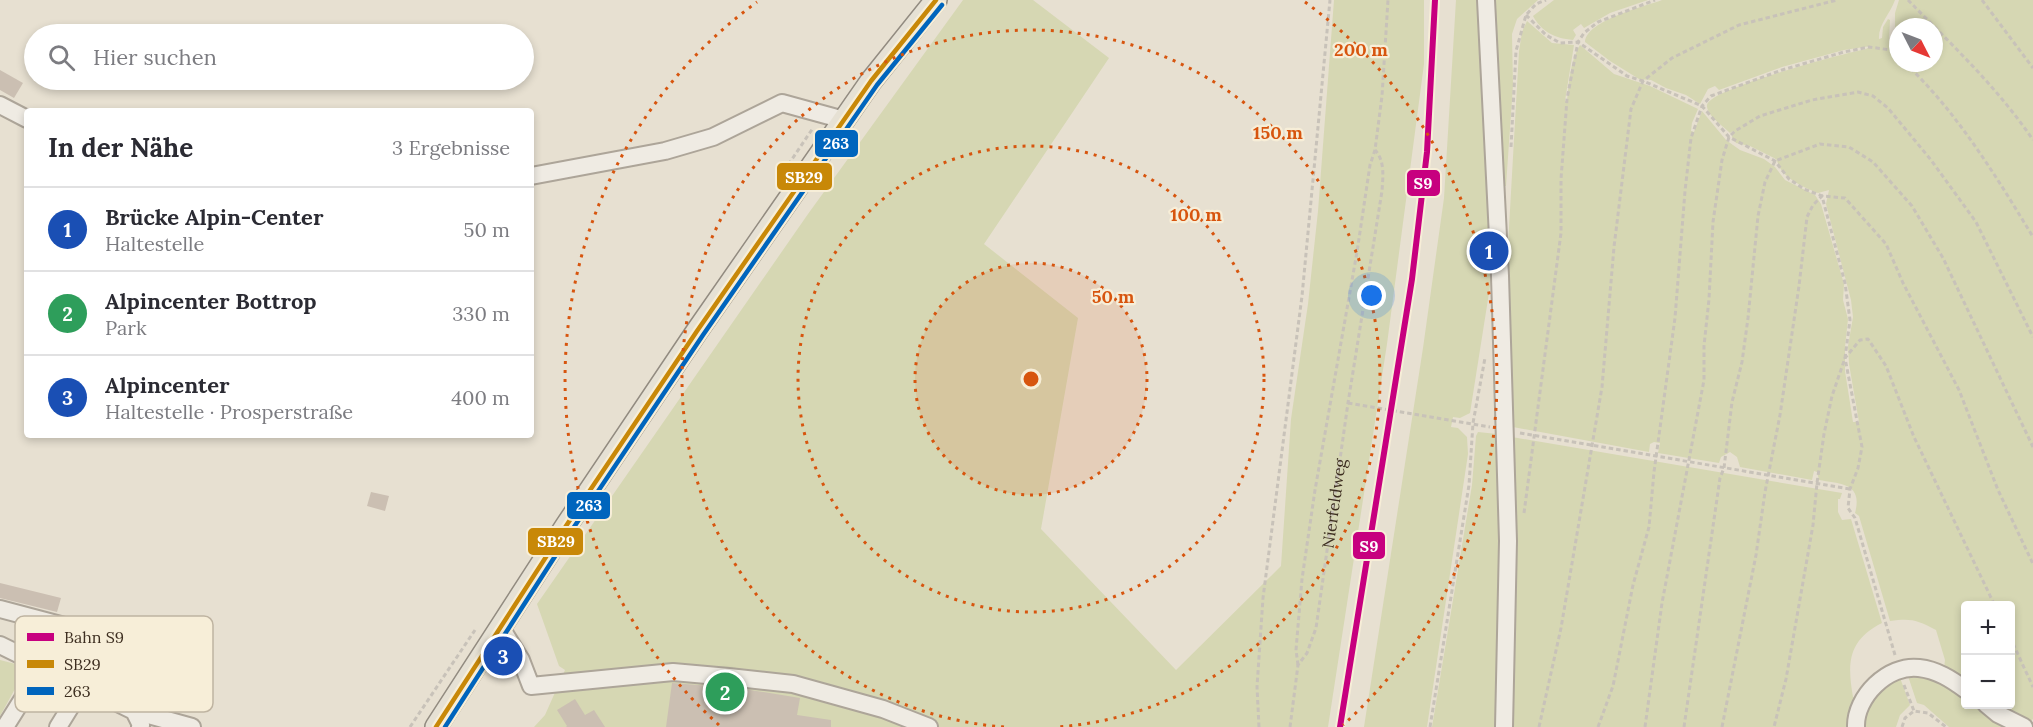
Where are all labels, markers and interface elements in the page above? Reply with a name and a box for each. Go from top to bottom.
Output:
north arrow [1889,18,1943,72]
search box [24,24,534,90]
text: 200 m [1334,38,1388,61]
icon: search [45,41,78,74]
text: Hier suchen [93,43,217,71]
text: 150 m [1253,121,1303,144]
line badge: 263 [814,129,859,158]
text: In der Nähe [48,131,193,164]
text: 263 [823,133,849,153]
text: 3 Ergebnisse [392,135,510,160]
line badge: SB29 [776,162,833,191]
text: SB29 [785,167,823,187]
line badge: S9 [1406,169,1441,197]
text: S9 [1414,173,1432,193]
text: Brücke Alpin-Center [105,203,323,231]
text: 100 m [1170,203,1222,226]
text: 1 [63,217,72,242]
text: 50 m [464,217,510,242]
pin: 1 [1470,228,1508,274]
text: Haltestelle [105,231,204,256]
your location [1357,281,1386,310]
text: 50 m [1092,285,1135,308]
text: Alpincenter Bottrop [105,287,317,315]
text: 2 [62,301,73,326]
text: 330 m [452,301,510,326]
text: Park [105,315,147,340]
centre of rings [1021,369,1041,389]
text: Alpincenter [105,371,230,399]
text: 3 [62,385,73,410]
text: 400 m [451,385,510,410]
text: Haltestelle · Prosperstraße [105,399,353,424]
street label: Nierfeldweg [1317,456,1350,549]
line badge: 263 [566,491,611,520]
text: 263 [576,495,602,515]
line badge: SB29 [527,527,584,556]
text: SB29 [537,531,575,551]
line badge: S9 [1352,531,1386,560]
text: S9 [1360,536,1378,556]
map controls [1961,601,2015,709]
button: + [1961,601,2015,655]
legend [15,616,213,712]
text: Bahn S9 [64,627,124,647]
pin: 3 [484,634,522,678]
text: SB29 [64,654,101,674]
button: − [1961,655,2015,709]
pin: 2 [706,670,744,714]
text: 263 [64,681,91,701]

